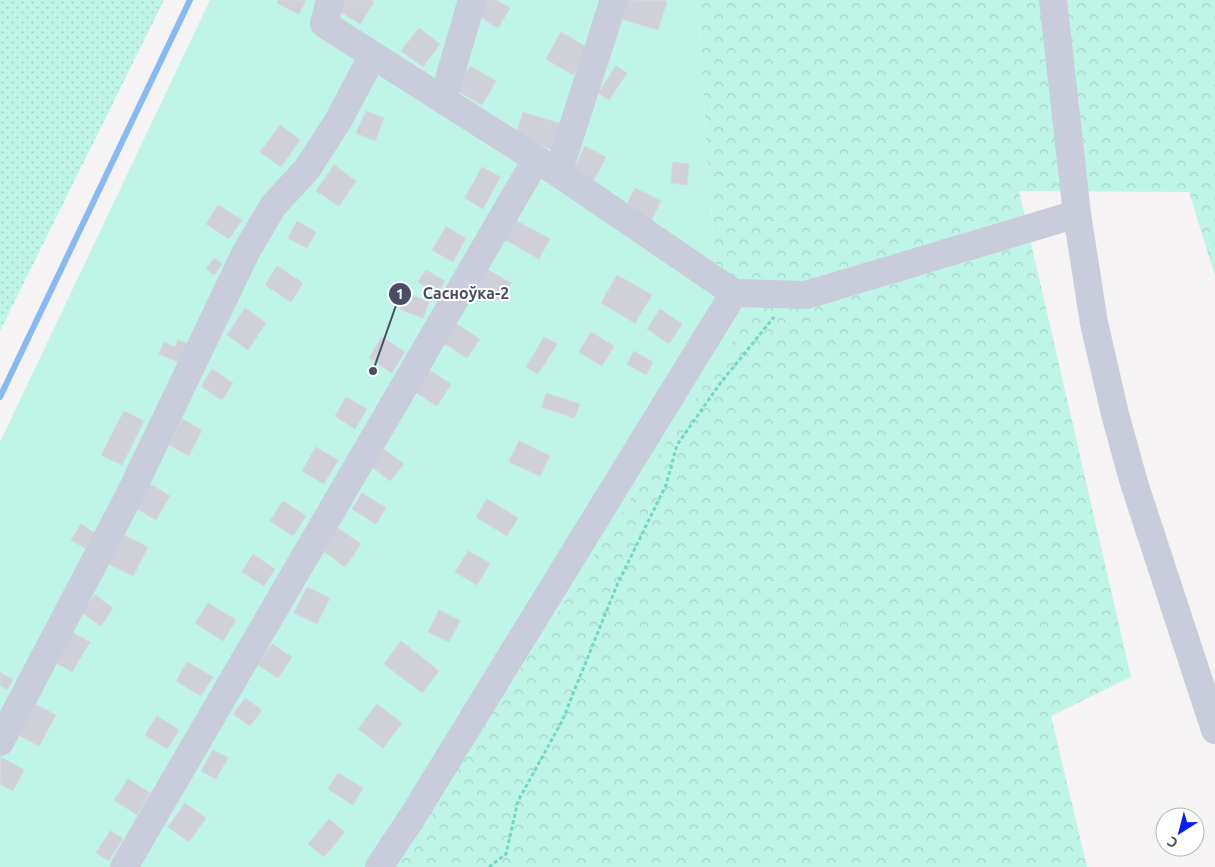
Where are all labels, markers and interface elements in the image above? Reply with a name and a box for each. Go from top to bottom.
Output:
callout: Сасноўка-2 [388,278,519,309]
text: Сасноўка-2 [423,284,509,302]
text: 1 [396,285,404,302]
north arrow [1155,807,1205,857]
text: С [1164,833,1181,852]

